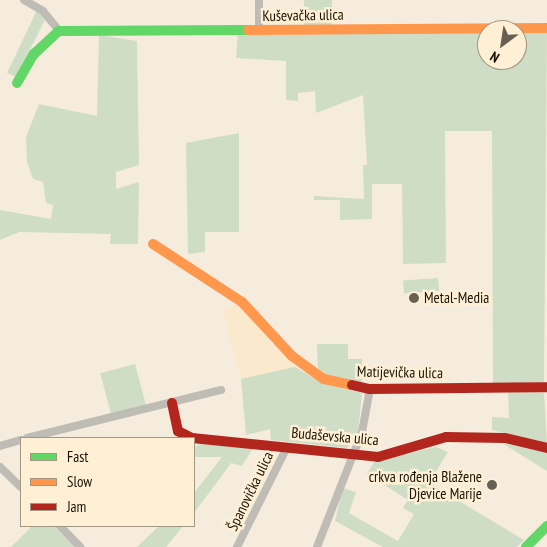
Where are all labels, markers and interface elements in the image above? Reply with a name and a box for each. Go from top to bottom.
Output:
street label: Kuševačka ulica [262,5,344,25]
north arrow [477,20,527,70]
text: N [487,47,503,67]
place label: Metal-Media [424,289,489,307]
marker: Metal-Media [408,292,420,304]
street label: Matijevička ulica [357,362,443,382]
street label: Budaševska ulica [291,423,379,449]
legend [20,437,195,527]
text: Fast [67,447,88,466]
street label: Španovička ulica [223,448,277,534]
place label: crkva rođenja Blažene Djevice Marije [369,467,482,502]
text: Slow [67,472,92,491]
marker: crkva rođenja Blažene Djevice Marije [486,479,498,491]
text: Jam [67,497,86,516]

